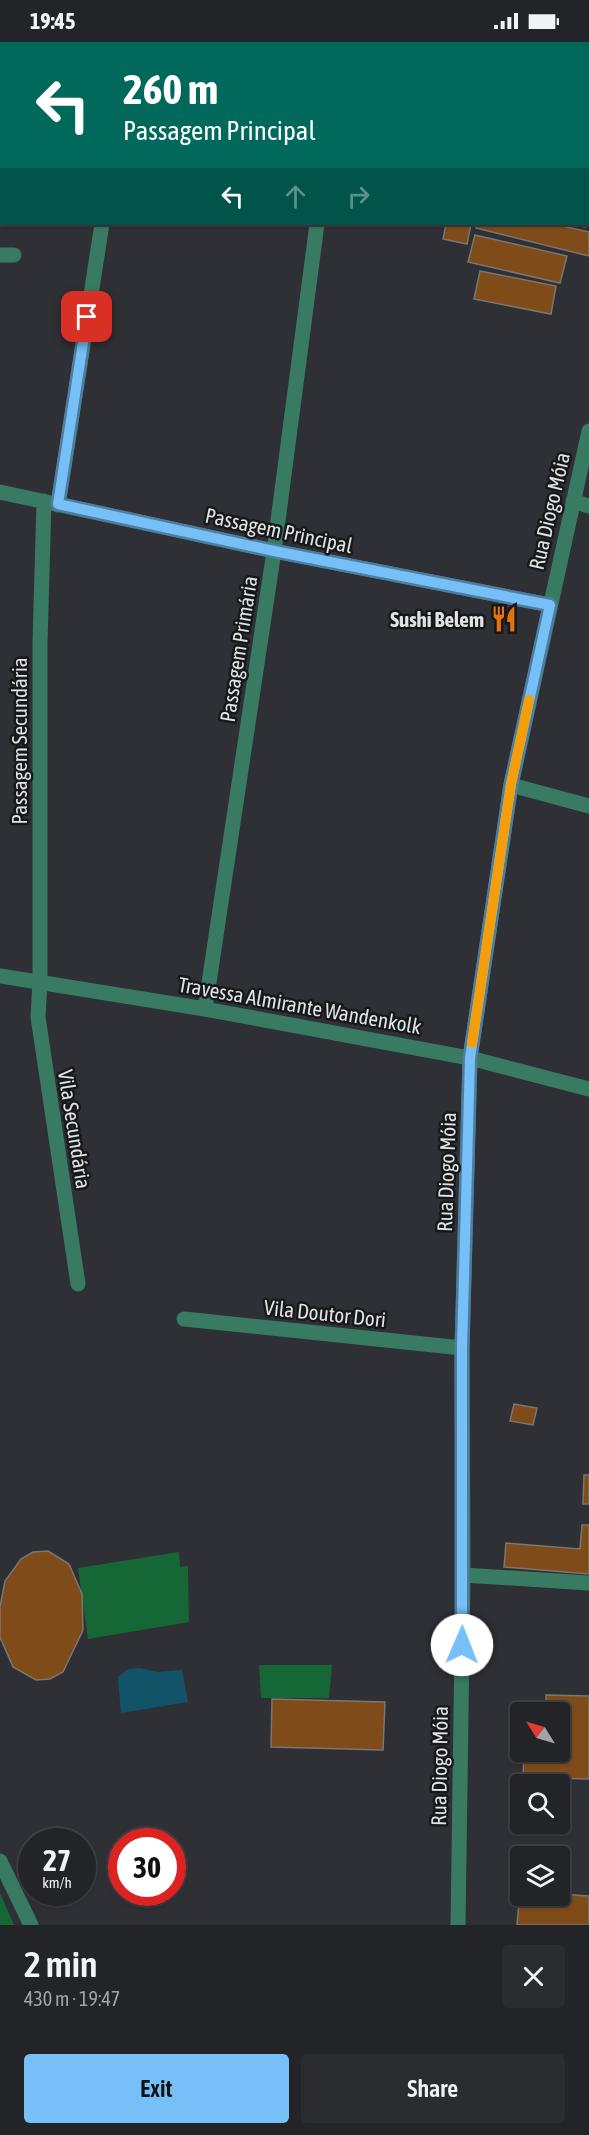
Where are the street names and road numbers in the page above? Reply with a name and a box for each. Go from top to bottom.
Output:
street label: Rua Diogo Móia [524,450,574,572]
street label: Passagem Principal [203,503,355,557]
street label: Passagem Primária [215,574,261,724]
street label: Passagem Secundária [7,657,31,825]
street label: Travessa Almirante Wandenkolk [177,972,423,1038]
street label: Vila Secundária [54,1068,96,1190]
street label: Rua Diogo Móia [432,1112,460,1232]
street label: Vila Doutor Dori [263,1295,387,1331]
street label: Rua Diogo Móia [426,1706,452,1826]

